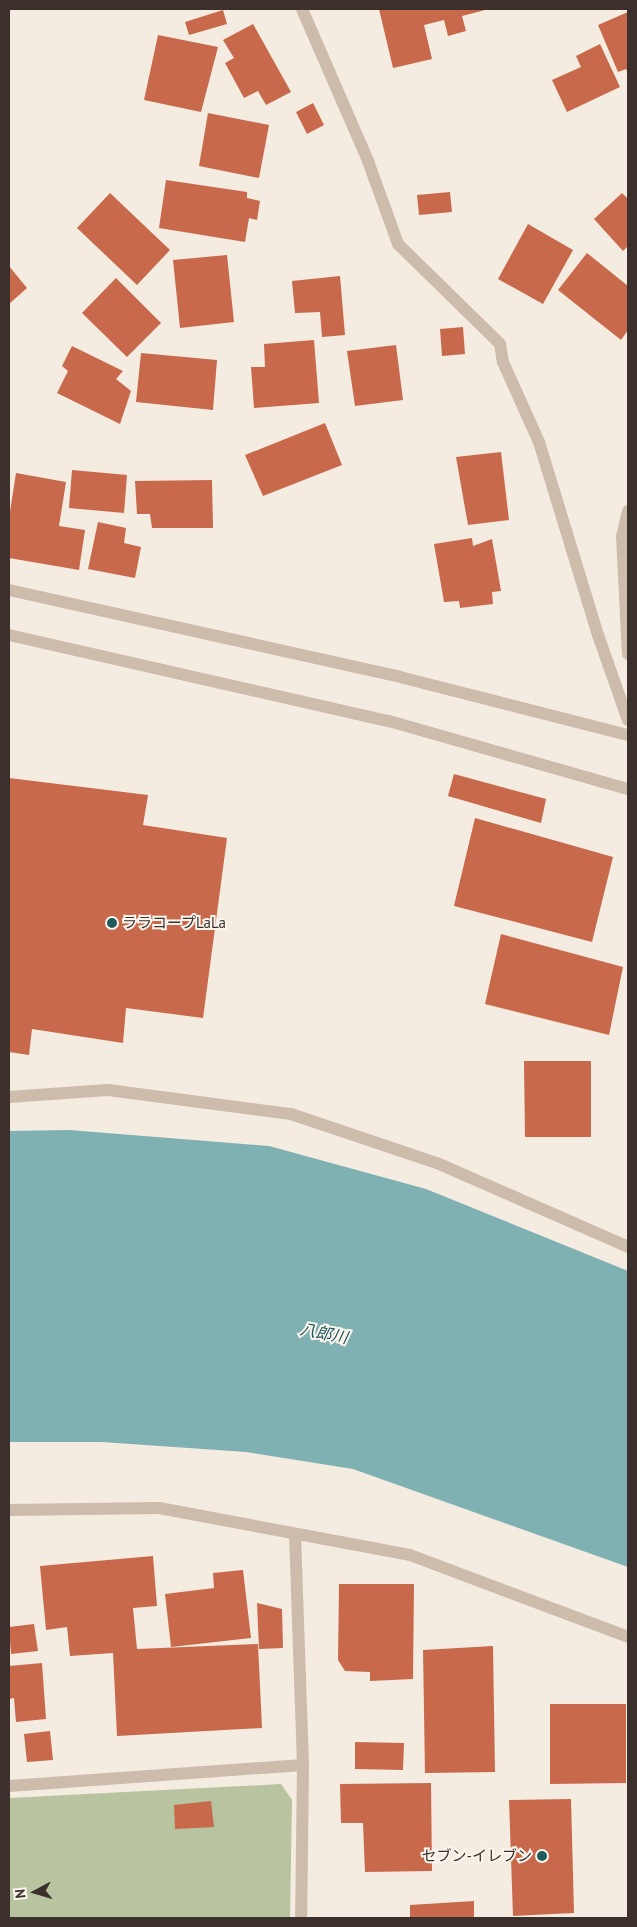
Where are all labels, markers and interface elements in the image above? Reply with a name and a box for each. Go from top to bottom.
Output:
place label: ララコープLaLa [122,914,227,932]
marker: ララコープLaLa [106,917,118,929]
water label: 八郎川 [299,1319,349,1347]
place label: セブン-イレブン [422,1847,532,1865]
marker: セブン-イレブン [536,1850,548,1862]
north arrow [10,1867,60,1917]
text: N [11,1888,30,1899]

